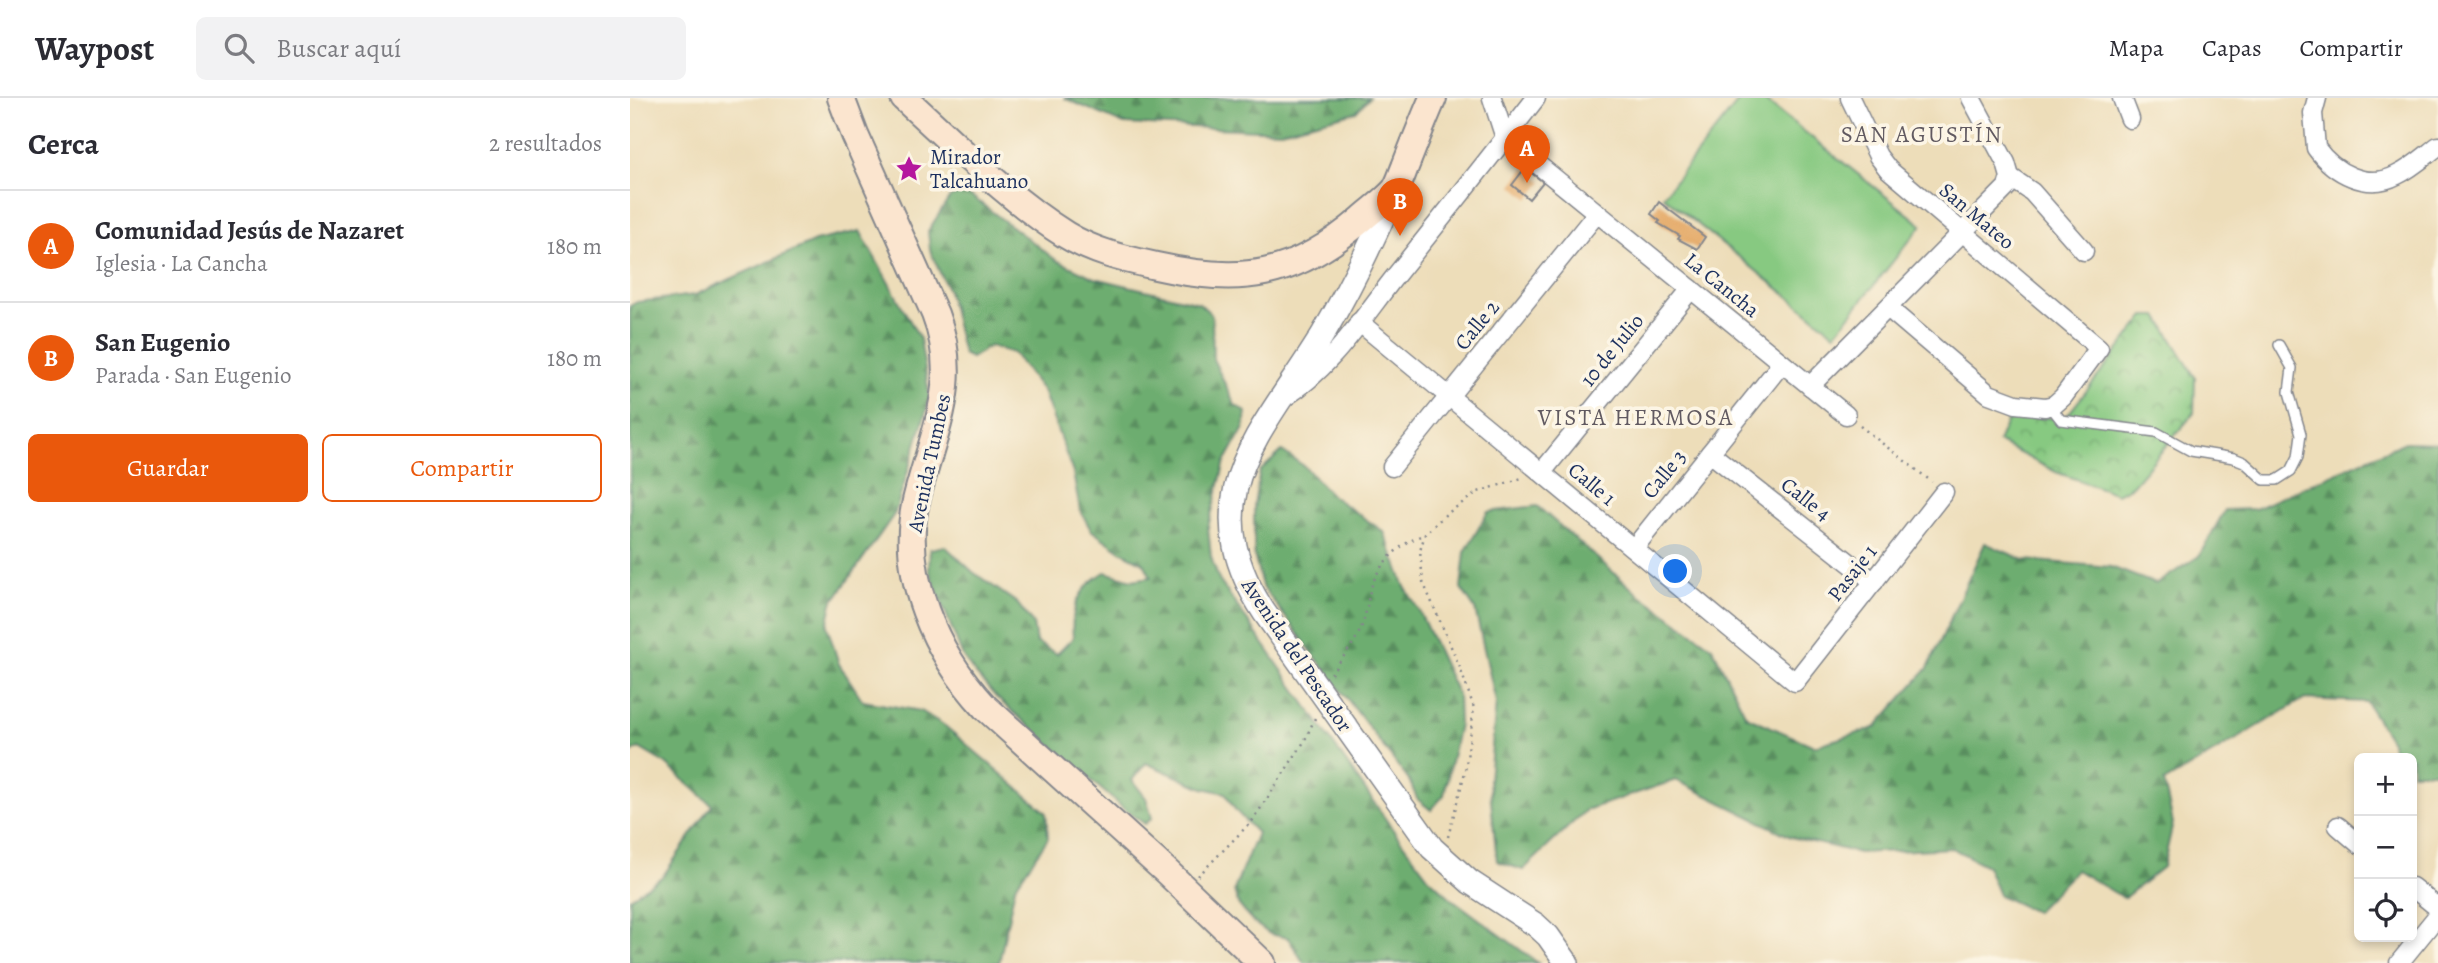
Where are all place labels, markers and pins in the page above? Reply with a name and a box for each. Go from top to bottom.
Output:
pin: A [1504,125,1550,183]
place label: Mirador Talcahuano [930,143,1028,195]
place icon: Mirador Talcahuano [894,154,924,184]
pin: B [1377,178,1423,236]

